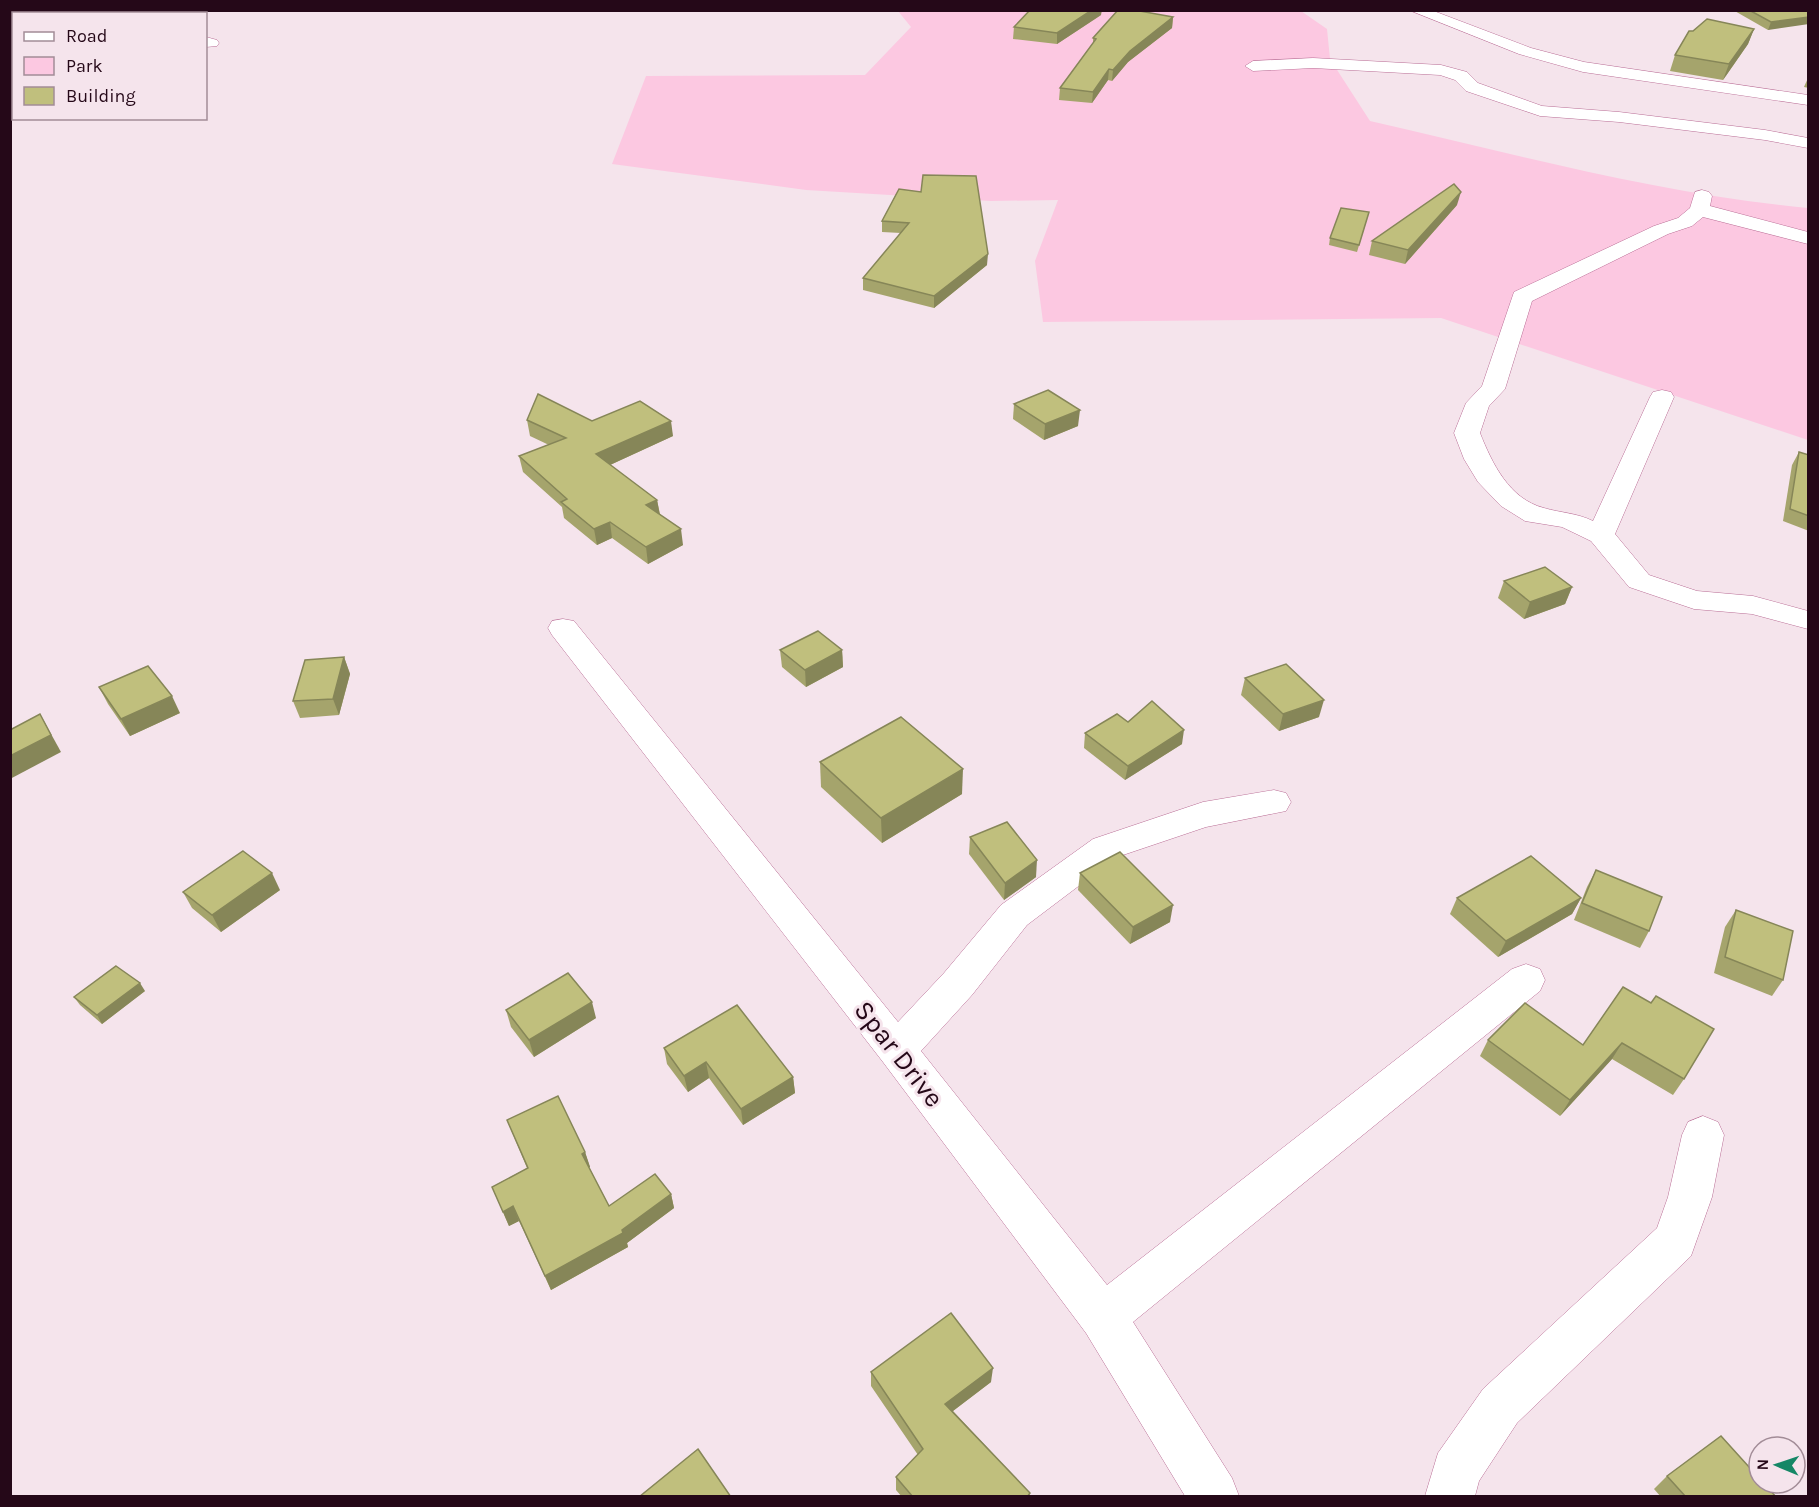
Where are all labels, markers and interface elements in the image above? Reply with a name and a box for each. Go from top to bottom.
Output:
legend [12,12,207,120]
text: Road [66,25,107,47]
text: Park [66,55,103,77]
text: Building [66,85,136,107]
street label: Spar Drive [848,994,950,1114]
north arrow [1747,1435,1807,1495]
text: N [1753,1458,1772,1471]

